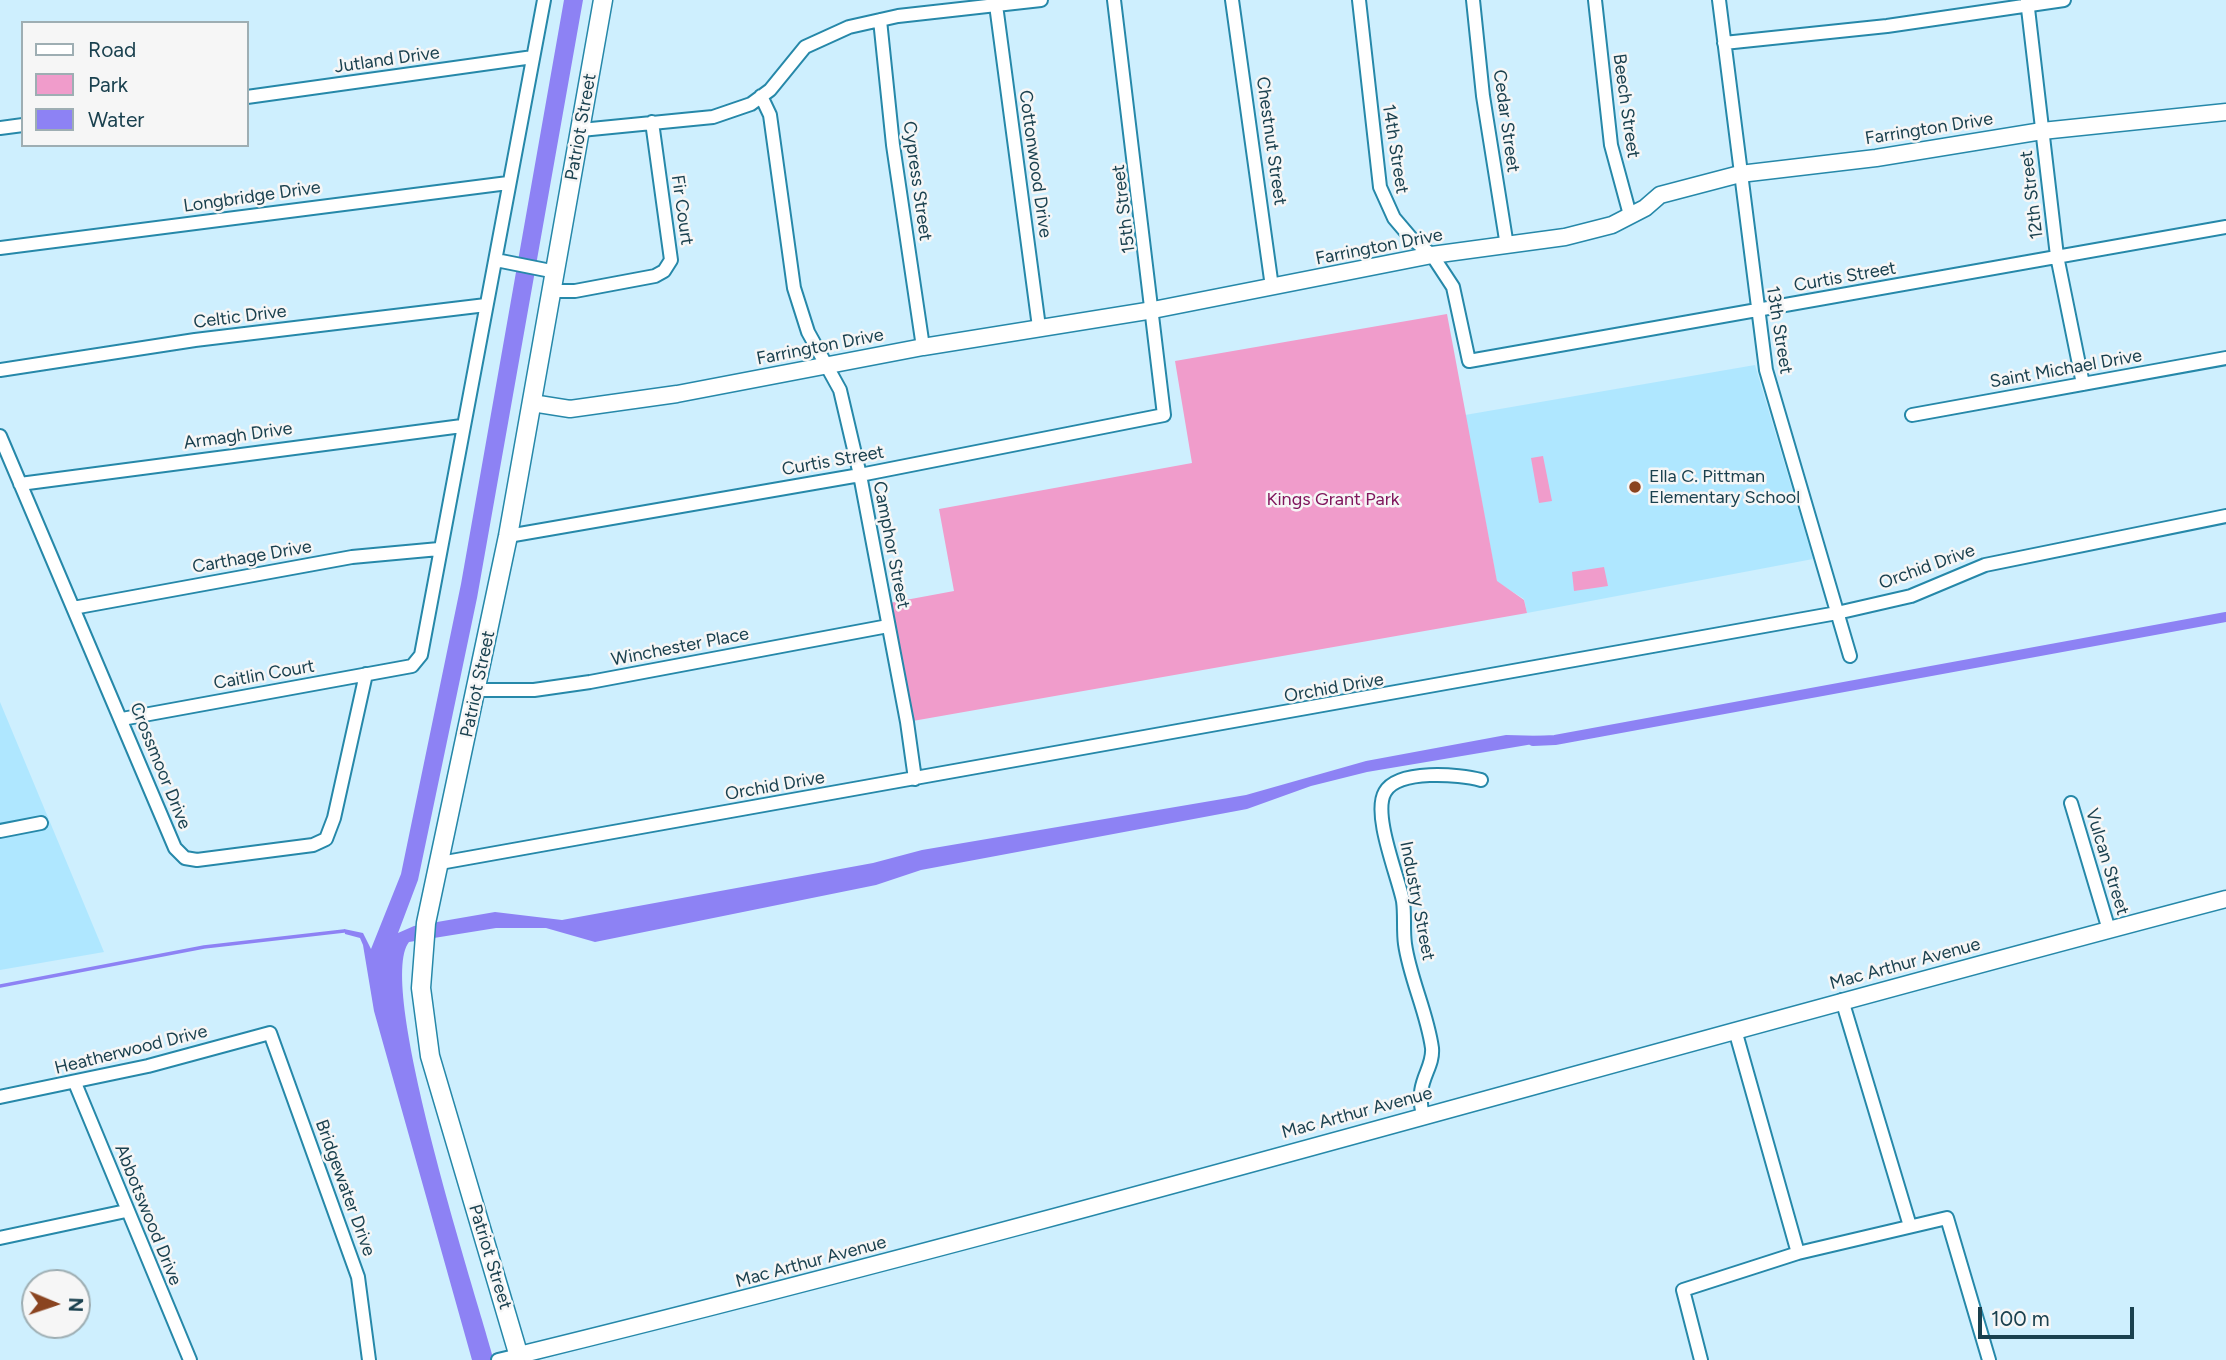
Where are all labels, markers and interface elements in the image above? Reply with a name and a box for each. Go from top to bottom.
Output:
legend [21,21,248,147]
text: Road [88,37,136,62]
street label: Jutland Drive [333,42,441,78]
street label: Beech Street [1608,52,1644,160]
street label: Cedar Street [1488,68,1524,174]
text: Park [88,72,128,97]
street label: Patriot Street [561,72,601,182]
street label: Chestnut Street [1251,75,1291,207]
street label: Cottonwood Drive [1014,89,1056,239]
street label: 14th Street [1377,103,1413,195]
text: Water [88,107,144,132]
street label: Farrington Drive [1864,108,1994,150]
street label: Cypress Street [898,120,936,242]
street label: 12th Street [2016,149,2048,241]
street label: 15th Street [1108,163,1140,255]
street label: Fir Court [666,173,698,247]
street label: Longbridge Drive [182,177,322,217]
street label: Farrington Drive [1314,224,1444,270]
street label: Curtis Street [1792,257,1898,297]
street label: 13th Street [1761,284,1797,376]
street label: Celtic Drive [192,301,288,333]
street label: Farrington Drive [755,324,885,370]
street label: Saint Michael Drive [1988,345,2144,393]
street label: Armagh Drive [182,418,294,454]
street label: Curtis Street [780,441,886,481]
place label: Ella C. Pittman Elementary School [1649,466,1800,508]
street label: Camphor Street [868,479,914,611]
marker: Ella C. Pittman Elementary School [1627,479,1643,495]
park label: Kings Grant Park [1266,489,1400,511]
street label: Carthage Drive [191,536,313,578]
street label: Orchid Drive [1876,540,1978,594]
street label: Winchester Place [609,623,751,671]
street label: Patriot Street [456,629,500,739]
street label: Caitlin Court [212,655,316,695]
street label: Orchid Drive [1283,669,1385,707]
street label: Crossmoor Drive [125,700,195,832]
street label: Orchid Drive [724,767,826,805]
street label: Vulcan Street [2081,806,2133,918]
street label: Industry Street [1395,839,1439,963]
street label: Mac Arthur Avenue [1827,933,1983,995]
street label: Heatherwood Drive [52,1021,210,1079]
street label: Mac Arthur Avenue [1279,1082,1435,1144]
street label: Bridgewater Drive [310,1117,380,1259]
street label: Abbotswood Drive [110,1141,186,1289]
street label: Patriot Street [464,1202,516,1312]
street label: Mac Arthur Avenue [733,1231,889,1293]
north arrow [21,1269,91,1339]
scale bar [1981,1294,2137,1338]
text: N [64,1297,87,1312]
text: 100 m [1991,1306,2050,1331]

